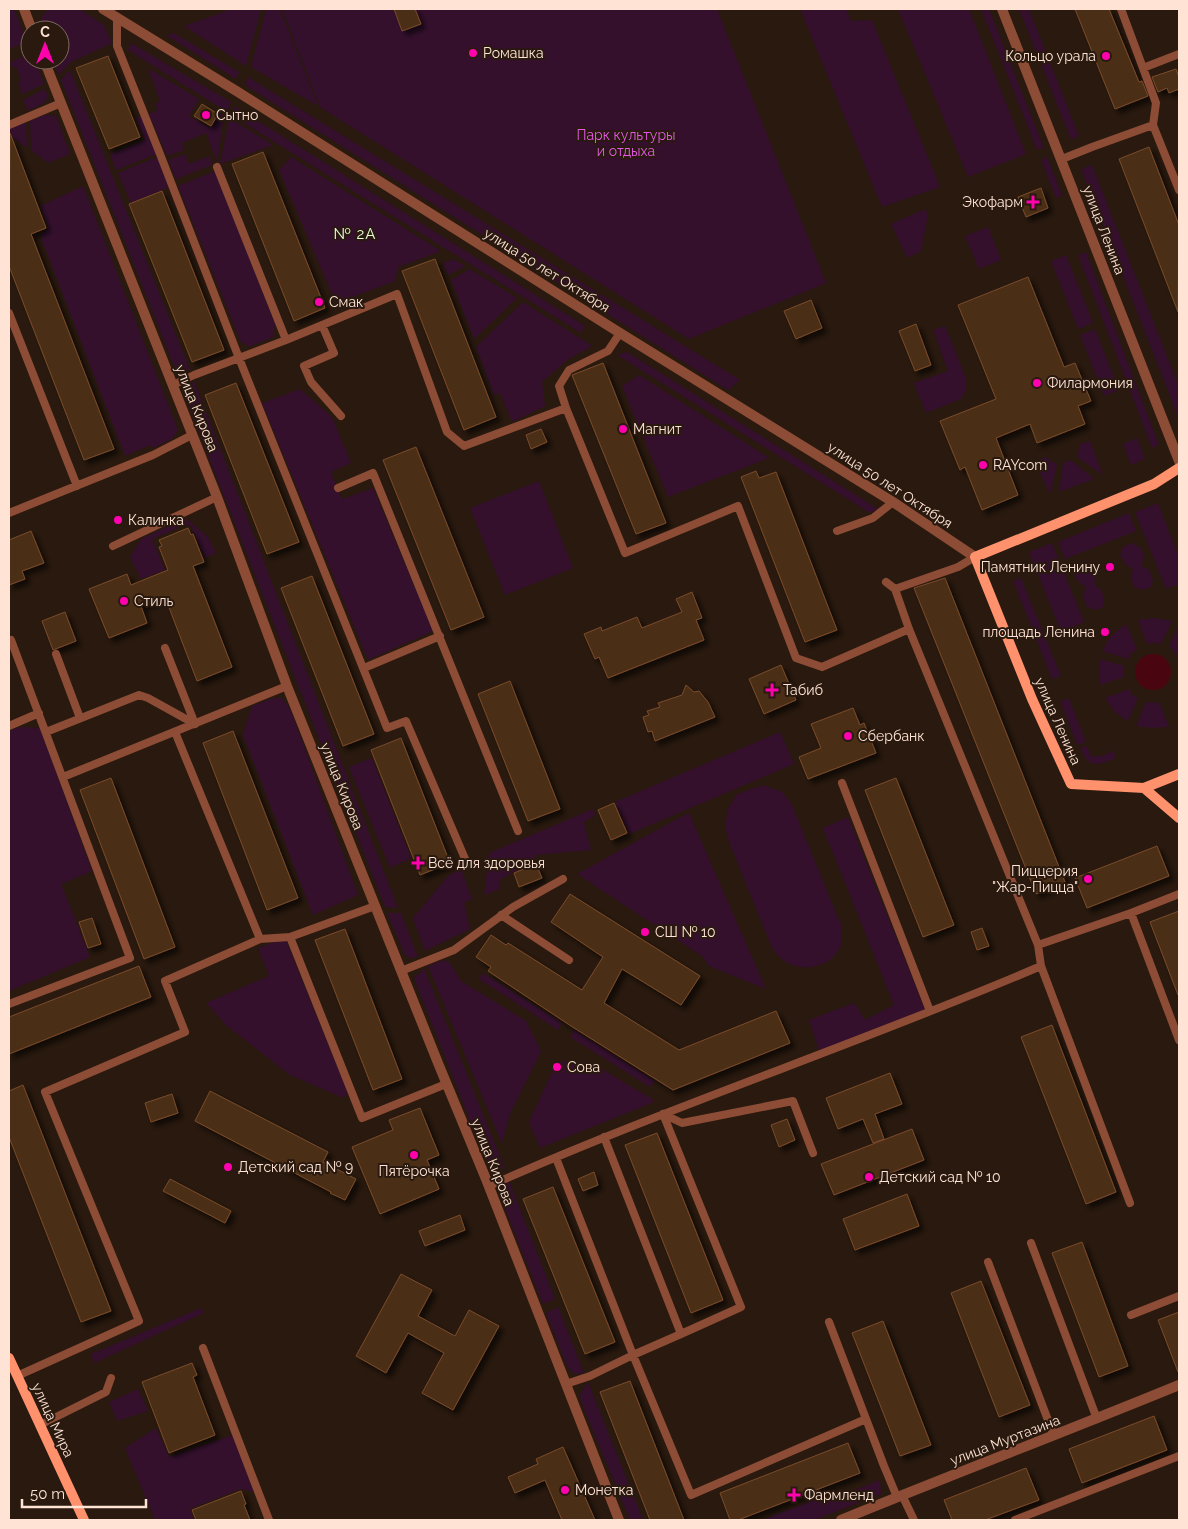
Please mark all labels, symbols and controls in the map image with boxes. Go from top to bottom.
north arrow [20,20,70,70]
text: С [40,24,50,40]
place label: Ромашка [483,45,544,61]
marker: Ромашка [467,47,479,59]
place label: Кольцо урала [1005,48,1096,64]
marker: Кольцо урала [1100,50,1112,62]
place label: Сытно [216,107,258,123]
marker: Сытно [200,109,212,121]
park label: Парк культуры и отдыха [576,127,676,159]
street label: улица Ленина [1080,183,1128,277]
place label: Экофарм [962,194,1023,210]
marker: Экофарм [1027,196,1039,208]
district label: № 2А [334,225,376,243]
street label: улица 50 лет Октября [481,225,613,315]
place label: Смак [329,294,363,310]
marker: Смак [313,296,325,308]
street label: улица Кирова [172,362,222,454]
place label: Филармония [1047,375,1133,391]
marker: Филармония [1031,377,1043,389]
place label: Магнит [633,421,682,437]
marker: Магнит [617,423,629,435]
street label: улица 50 лет Октября [825,439,955,531]
place label: RAYcom [993,457,1047,473]
marker: RAYcom [977,459,989,471]
place label: Калинка [128,512,184,528]
marker: Калинка [112,514,124,526]
place label: Памятник Ленину [981,559,1100,575]
marker: Памятник Ленину [1104,561,1116,573]
place label: Стиль [134,593,174,609]
marker: Стиль [118,595,130,607]
place label: площадь Ленина [982,624,1095,640]
marker: площадь Ленина [1099,626,1111,638]
street label: улица Ленина [1032,675,1084,767]
place label: Табиб [783,682,823,698]
marker: Табиб [765,683,779,697]
place label: Сбербанк [858,728,925,744]
marker: Сбербанк [842,730,854,742]
street label: улица Кирова [317,740,367,832]
place label: Всё для здоровья [428,855,545,871]
marker: Всё для здоровья [412,857,424,869]
place label: Пиццерия "Жар-Пицца" [992,863,1078,895]
marker: Пиццерия "Жар-Пицца" [1082,873,1094,885]
place label: СШ № 10 [655,924,716,940]
marker: СШ № 10 [639,926,651,938]
place label: Сова [567,1059,600,1075]
marker: Сова [551,1061,563,1073]
street label: улица Кирова [468,1116,518,1208]
marker: Пятёрочка [408,1149,420,1161]
place label: Детский сад № 9 [238,1159,353,1175]
marker: Детский сад № 9 [222,1161,234,1173]
place label: Пятёрочка [378,1163,450,1179]
place label: Детский сад № 10 [879,1169,1001,1185]
marker: Детский сад № 10 [863,1171,875,1183]
street label: улица Мира [29,1380,77,1460]
street label: улица Муртазина [948,1412,1062,1468]
scale bar [22,1476,146,1508]
place label: Монетка [575,1482,633,1498]
marker: Монетка [559,1484,571,1496]
text: 50 m [30,1485,65,1503]
place label: Фармленд [804,1487,874,1503]
marker: Фармленд [788,1489,800,1501]

